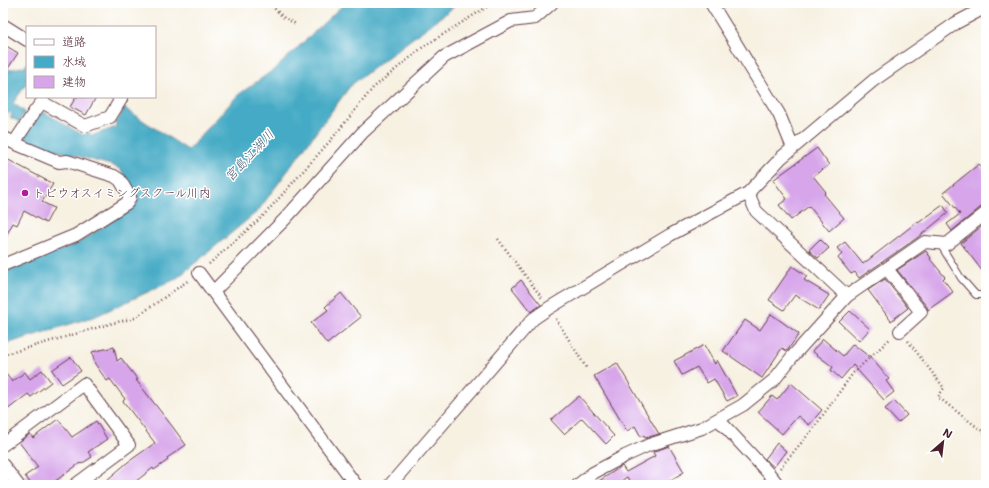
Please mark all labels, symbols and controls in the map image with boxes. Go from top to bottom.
legend [26,26,156,98]
text: 道路 [62,34,86,50]
text: 水域 [62,54,86,70]
text: 建物 [62,74,86,90]
water label: 宮島江湖川 [221,126,278,185]
place label: トビウオスイミングスクール川内 [33,185,211,201]
marker: トビウオスイミングスクール川内 [20,188,30,198]
north arrow [923,422,963,462]
text: N [940,425,955,442]

